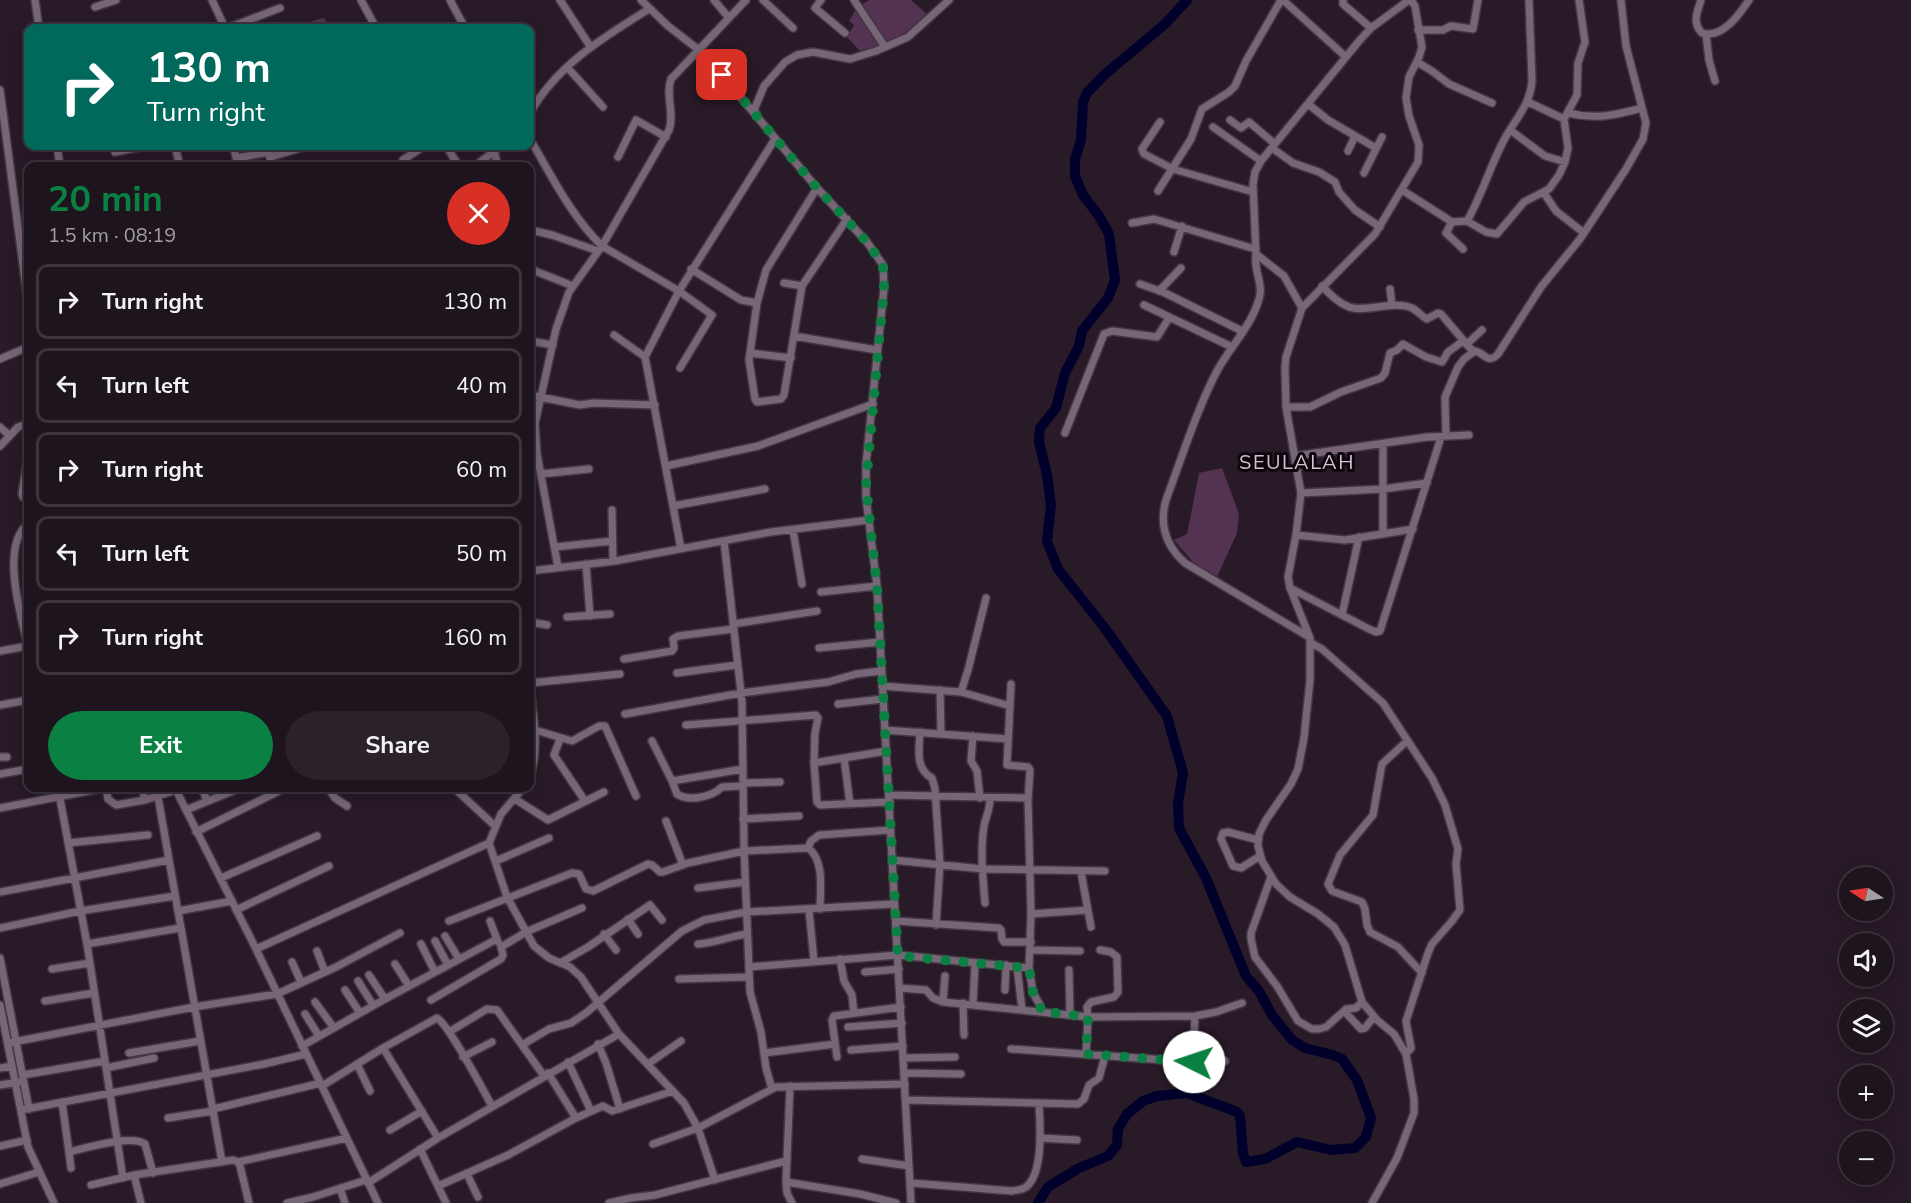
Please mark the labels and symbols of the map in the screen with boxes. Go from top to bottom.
pin [696,49,747,100]
district label: SEULALAH [1239,449,1355,476]
north arrow [1839,867,1893,921]
position arrow [1162,1030,1226,1094]

